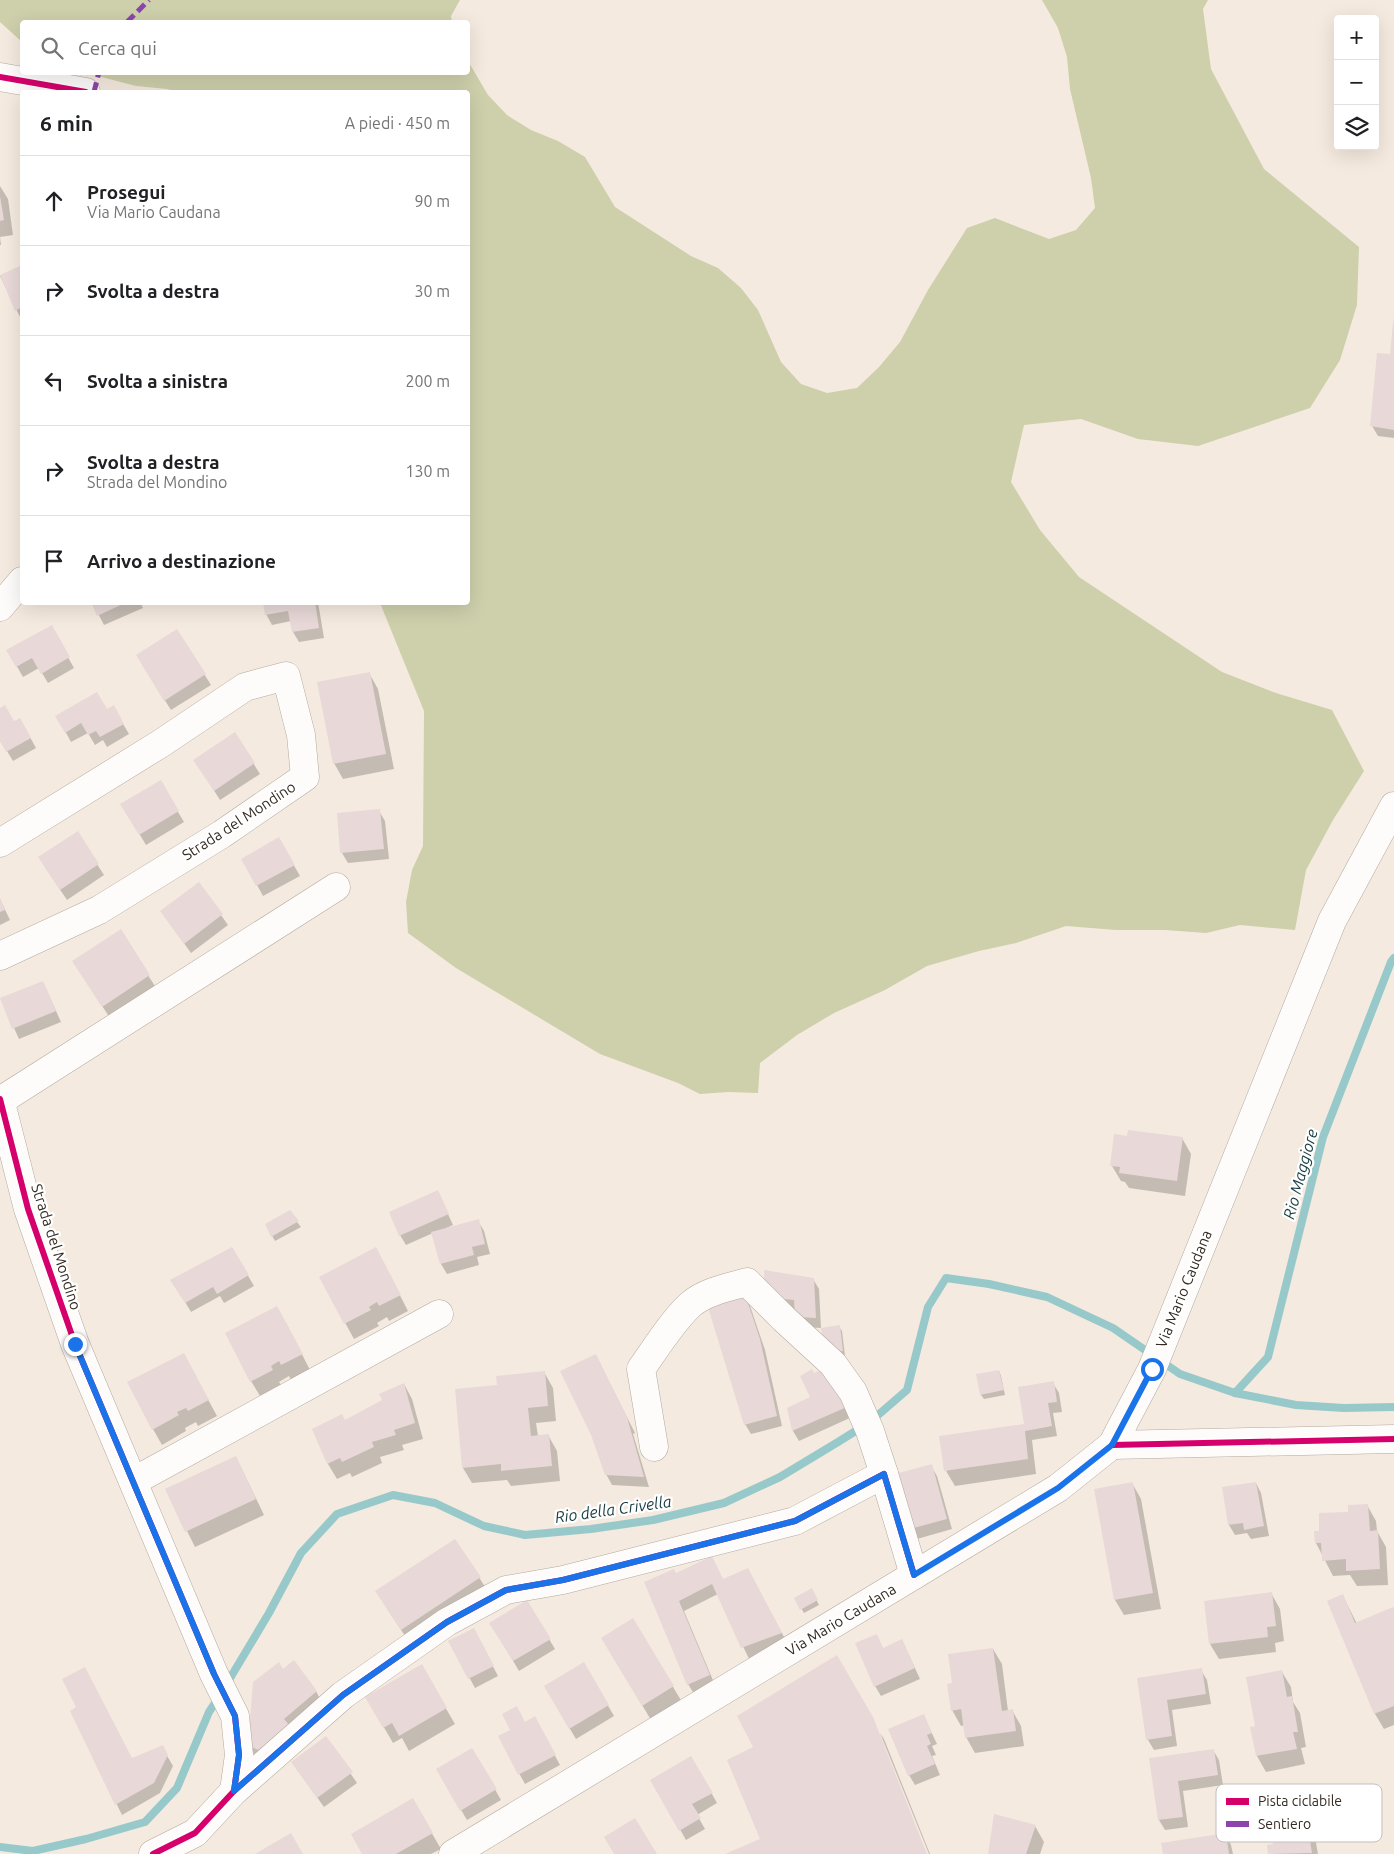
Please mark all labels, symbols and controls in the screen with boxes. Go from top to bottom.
map controls [1334,15,1379,150]
button: + [1334,15,1379,60]
search box [20,20,470,75]
icon: search [38,34,66,62]
text: Cerca qui [78,37,157,59]
button: − [1334,60,1379,105]
button: layers [1334,105,1379,150]
text: 6 min [40,111,93,135]
text: A piedi · 450 m [345,114,450,132]
text: Prosegui [87,181,166,203]
icon: ahead [40,187,68,215]
text: 90 m [414,192,450,210]
text: Via Mario Caudana [87,203,221,221]
icon: right [40,277,68,305]
text: Svolta a destra [87,280,220,302]
text: 30 m [414,282,450,300]
icon: left [40,367,68,395]
text: Svolta a sinistra [87,370,228,392]
text: 200 m [405,372,450,390]
text: Svolta a destra [87,451,220,473]
icon: right [40,457,68,485]
text: 130 m [405,462,450,480]
text: Strada del Mondino [87,473,227,491]
icon: arrive [40,547,68,575]
text: Arrivo a destinazione [87,550,276,572]
street label: Strada del Mondino [179,778,299,864]
water label: Rio Maggiore [1279,1127,1321,1221]
street label: Strada del Mondino [28,1182,85,1312]
street label: Via Mario Caudana [1152,1228,1215,1350]
route end [64,1333,87,1356]
route start [1141,1358,1164,1381]
water label: Rio della Crivella [554,1492,673,1526]
street label: Via Mario Caudana [783,1580,899,1659]
legend [1216,1784,1382,1842]
text: Pista ciclabile [1258,1793,1342,1809]
text: Sentiero [1258,1816,1311,1832]

